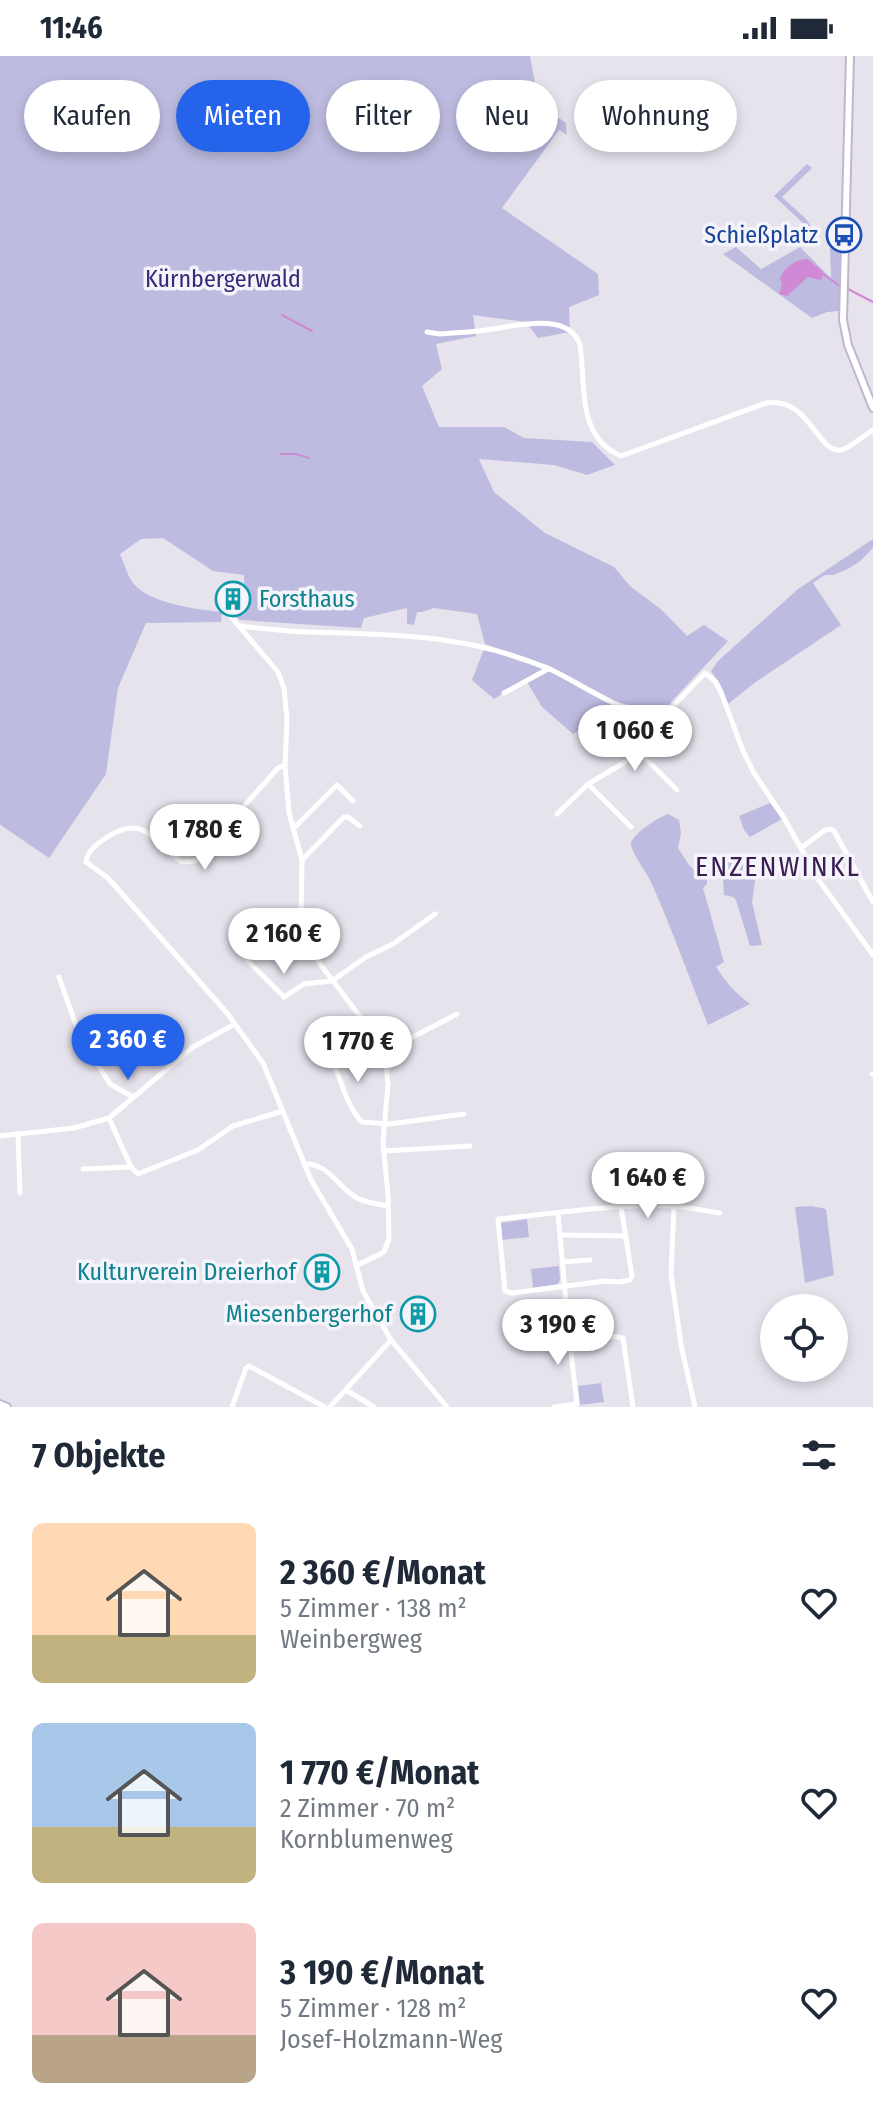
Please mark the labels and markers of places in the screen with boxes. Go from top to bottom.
bus stop icon: Schießplatz [825,216,863,254]
place label: Schießplatz [704,221,818,249]
building icon: Forsthaus [214,580,252,618]
place label: Forsthaus [259,585,355,613]
pin: 1 060 € [561,705,709,773]
pin: 1 780 € [131,804,279,872]
pin: 2 160 € [210,908,358,976]
pin: 2 360 € [54,1014,202,1082]
pin: 1 770 € [284,1016,432,1084]
pin: 1 640 € [574,1152,722,1220]
building icon: Kulturverein Dreierhof [303,1253,341,1291]
place label: Kulturverein Dreierhof [77,1258,298,1286]
building icon: Miesenbergerhof [399,1295,437,1333]
pin: 3 190 € [484,1299,632,1367]
place label: Miesenbergerhof [226,1300,394,1328]

